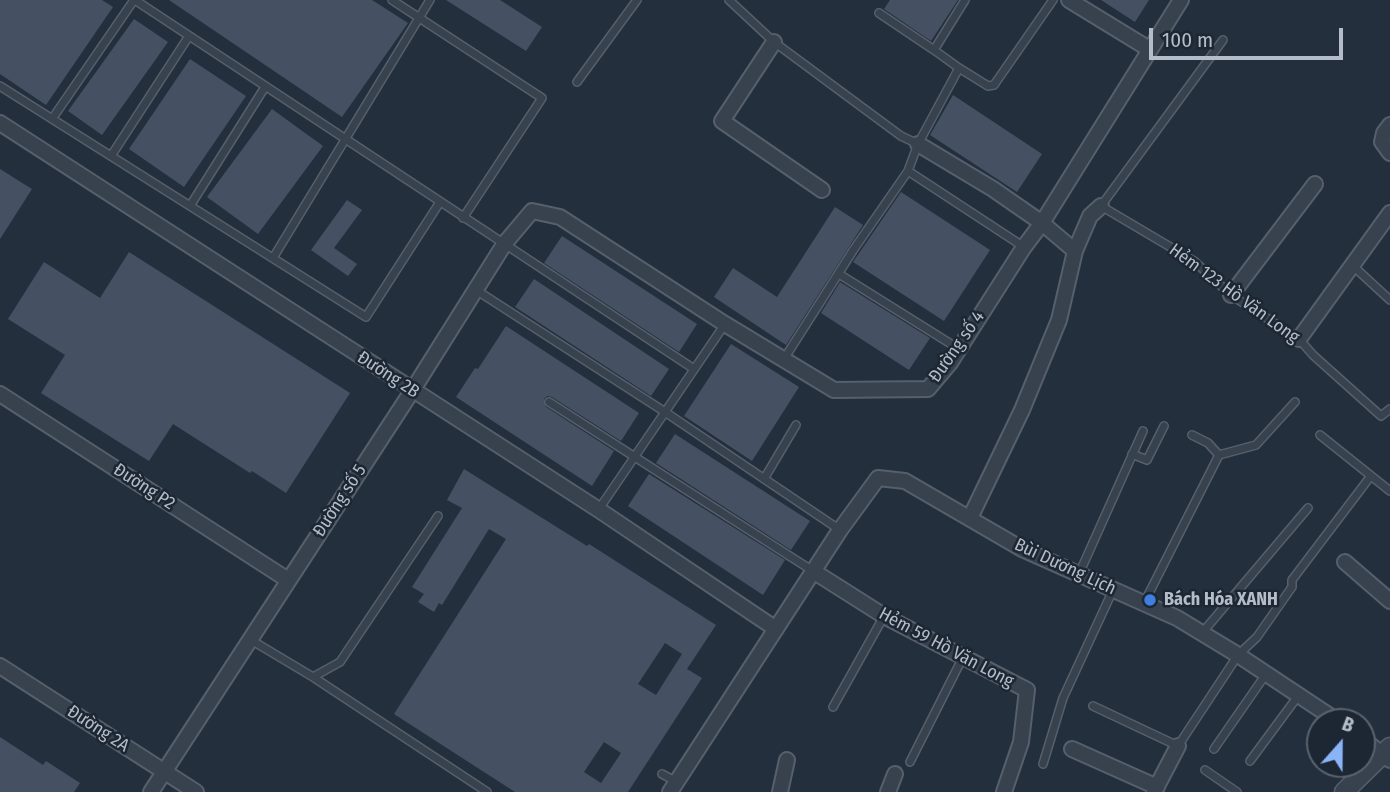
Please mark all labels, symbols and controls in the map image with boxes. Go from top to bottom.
scale bar [1152,14,1346,58]
text: 100 m [1162,27,1213,53]
street label: Hẻm 123 Hồ Văn Long [1165,239,1303,349]
street label: Đường số 4 [925,307,989,387]
street label: Đường 2B [353,347,423,403]
street label: Đường P2 [109,459,179,515]
street label: Đường số 5 [309,461,371,541]
street label: Bùi Dương Lịch [1011,534,1119,600]
place label: Bách Hóa XANH [1164,589,1278,611]
marker: Bách Hóa XANH [1142,592,1158,608]
street label: Hẻm 59 Hồ Văn Long [875,603,1017,693]
street label: Đường 2A [63,701,133,757]
north arrow [1306,708,1376,778]
text: B [1339,712,1357,737]

